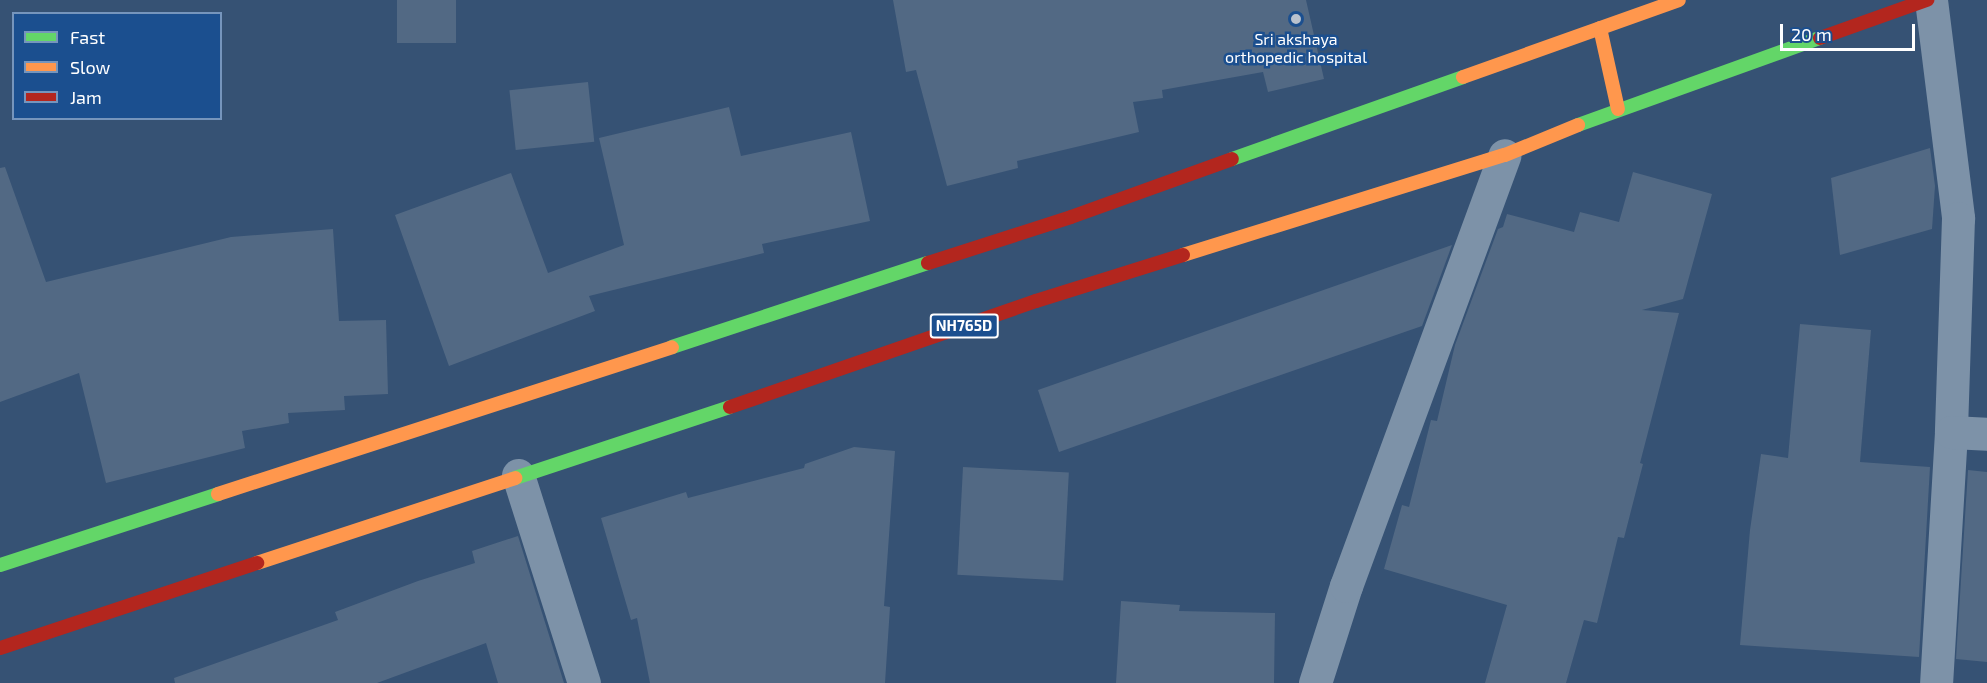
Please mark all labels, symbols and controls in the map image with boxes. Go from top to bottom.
marker: Sri akshaya orthopedic hospital [1287,10,1305,28]
legend [12,12,222,120]
scale bar [1783,12,1918,50]
text: 20 m [1791,23,1832,45]
text: Fast [70,26,105,48]
place label: Sri akshaya orthopedic hospital [1225,29,1367,67]
text: Slow [70,56,110,78]
text: Jam [70,86,102,108]
road number: NH765D [930,314,998,338]

